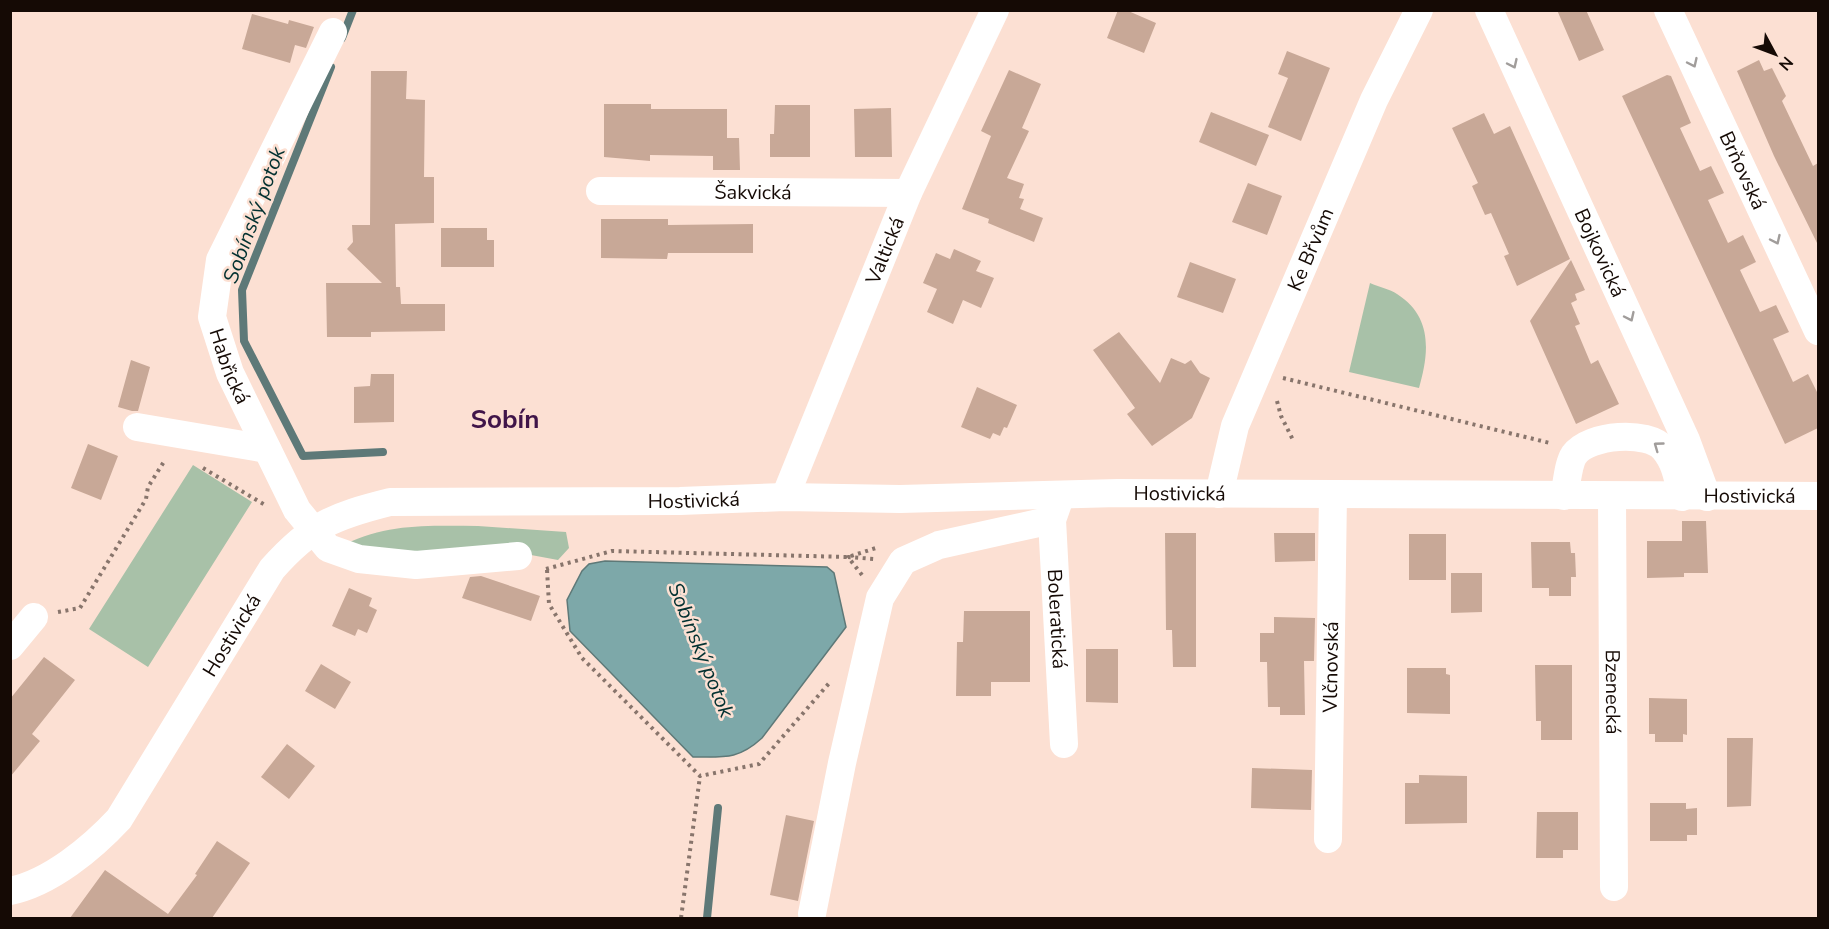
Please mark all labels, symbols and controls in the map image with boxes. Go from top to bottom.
north arrow [1745,24,1805,84]
text: N [1773,51,1798,75]
one-way arrow [1506,57,1518,68]
one-way arrow [1686,57,1698,68]
street label: Brňovská [1713,127,1772,214]
water label: Sobínský potok [216,142,292,287]
street label: Šakvická [714,179,792,206]
street label: Ke Břvům [1281,204,1341,295]
street label: Bojkovická [1568,204,1632,302]
street label: Valtická [859,213,911,289]
one-way arrow [1768,234,1780,245]
one-way arrow [1622,311,1634,322]
street label: Habřická [202,325,256,409]
district label: Sobín [471,402,539,437]
one-way arrow [1654,443,1665,454]
street label: Hostivická [1133,480,1226,507]
street label: Hostivická [1703,483,1796,510]
street label: Hostivická [648,486,740,515]
street label: Boleratická [1041,568,1073,670]
water label: Sobínský potok [661,578,741,722]
street label: Hostivická [196,589,268,682]
street label: Vlčnovská [1317,621,1345,714]
street label: Bzenecká [1599,649,1626,735]

